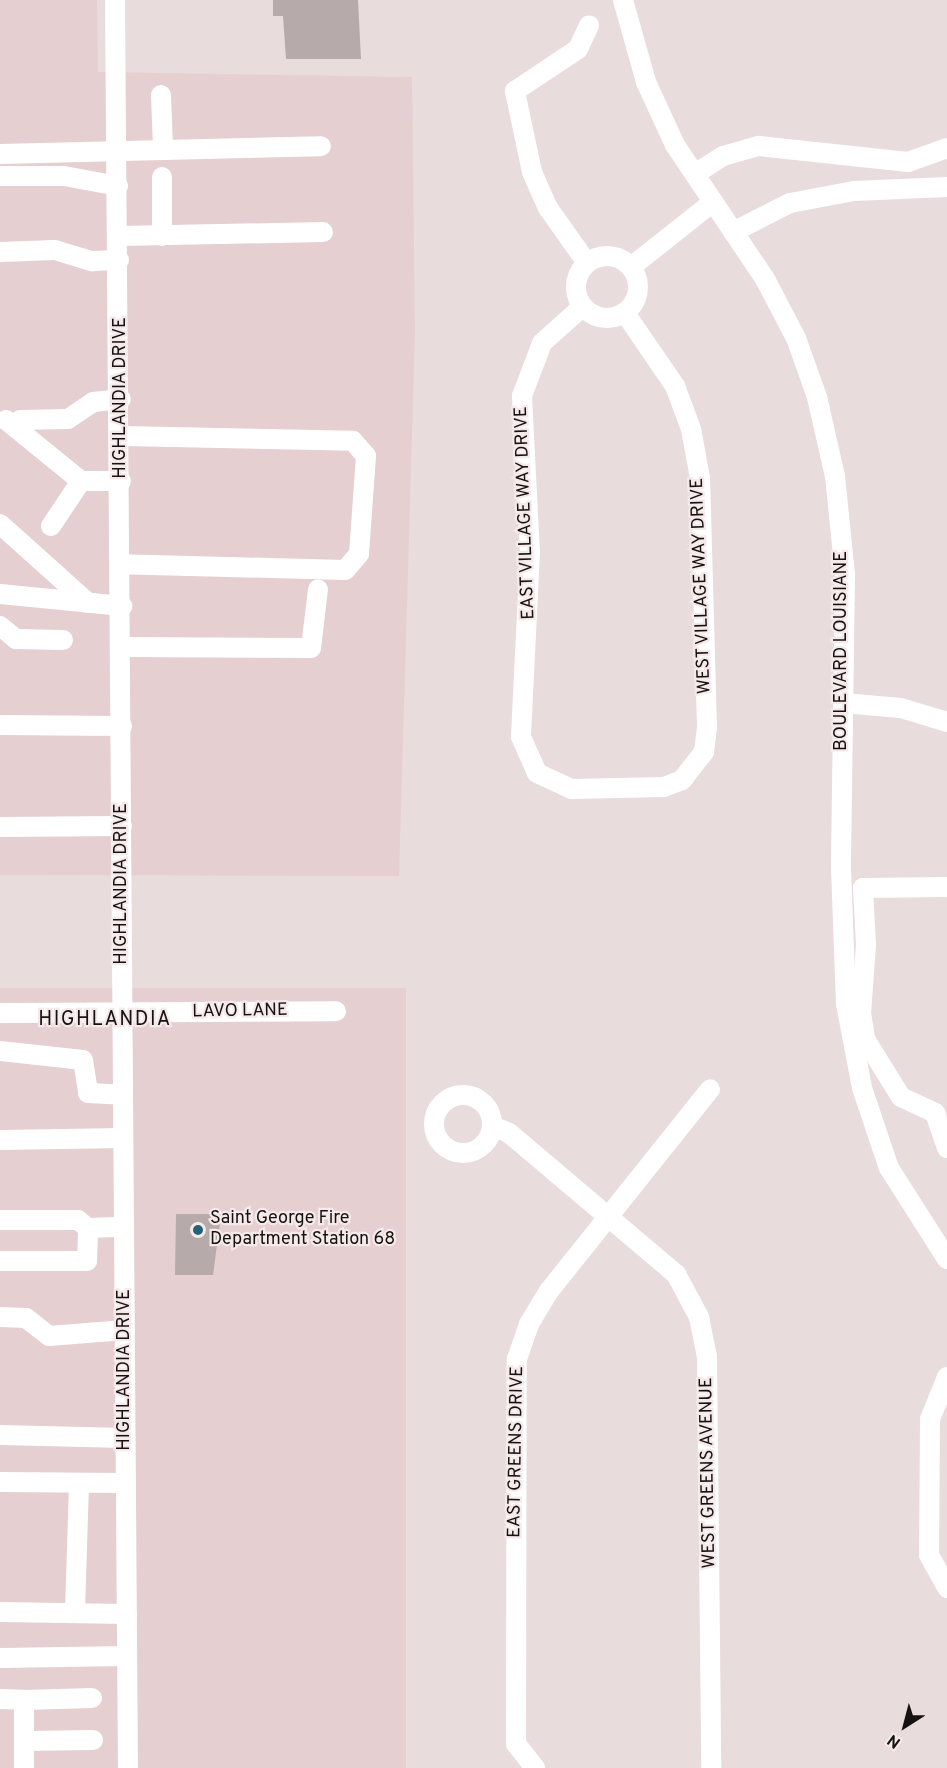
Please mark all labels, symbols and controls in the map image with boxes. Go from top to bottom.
street label: HIGHLANDIA DRIVE [110,317,132,479]
street label: EAST VILLAGE WAY DRIVE [511,405,541,621]
street label: WEST VILLAGE WAY DRIVE [687,476,717,696]
street label: BOULEVARD LOUISIANE [831,551,853,751]
street label: HIGHLANDIA DRIVE [111,803,133,965]
street label: LAVO LANE [192,1000,288,1024]
district label: HIGHLANDIA [38,1008,172,1032]
place label: Saint George Fire Department Station 68 [210,1209,395,1252]
marker: Saint George Fire Department Station 68 [191,1223,205,1237]
street label: HIGHLANDIA DRIVE [114,1289,136,1451]
street label: EAST GREENS DRIVE [505,1365,529,1539]
street label: WEST GREENS AVENUE [697,1376,721,1570]
north arrow [875,1696,935,1756]
text: N [884,1729,905,1752]

